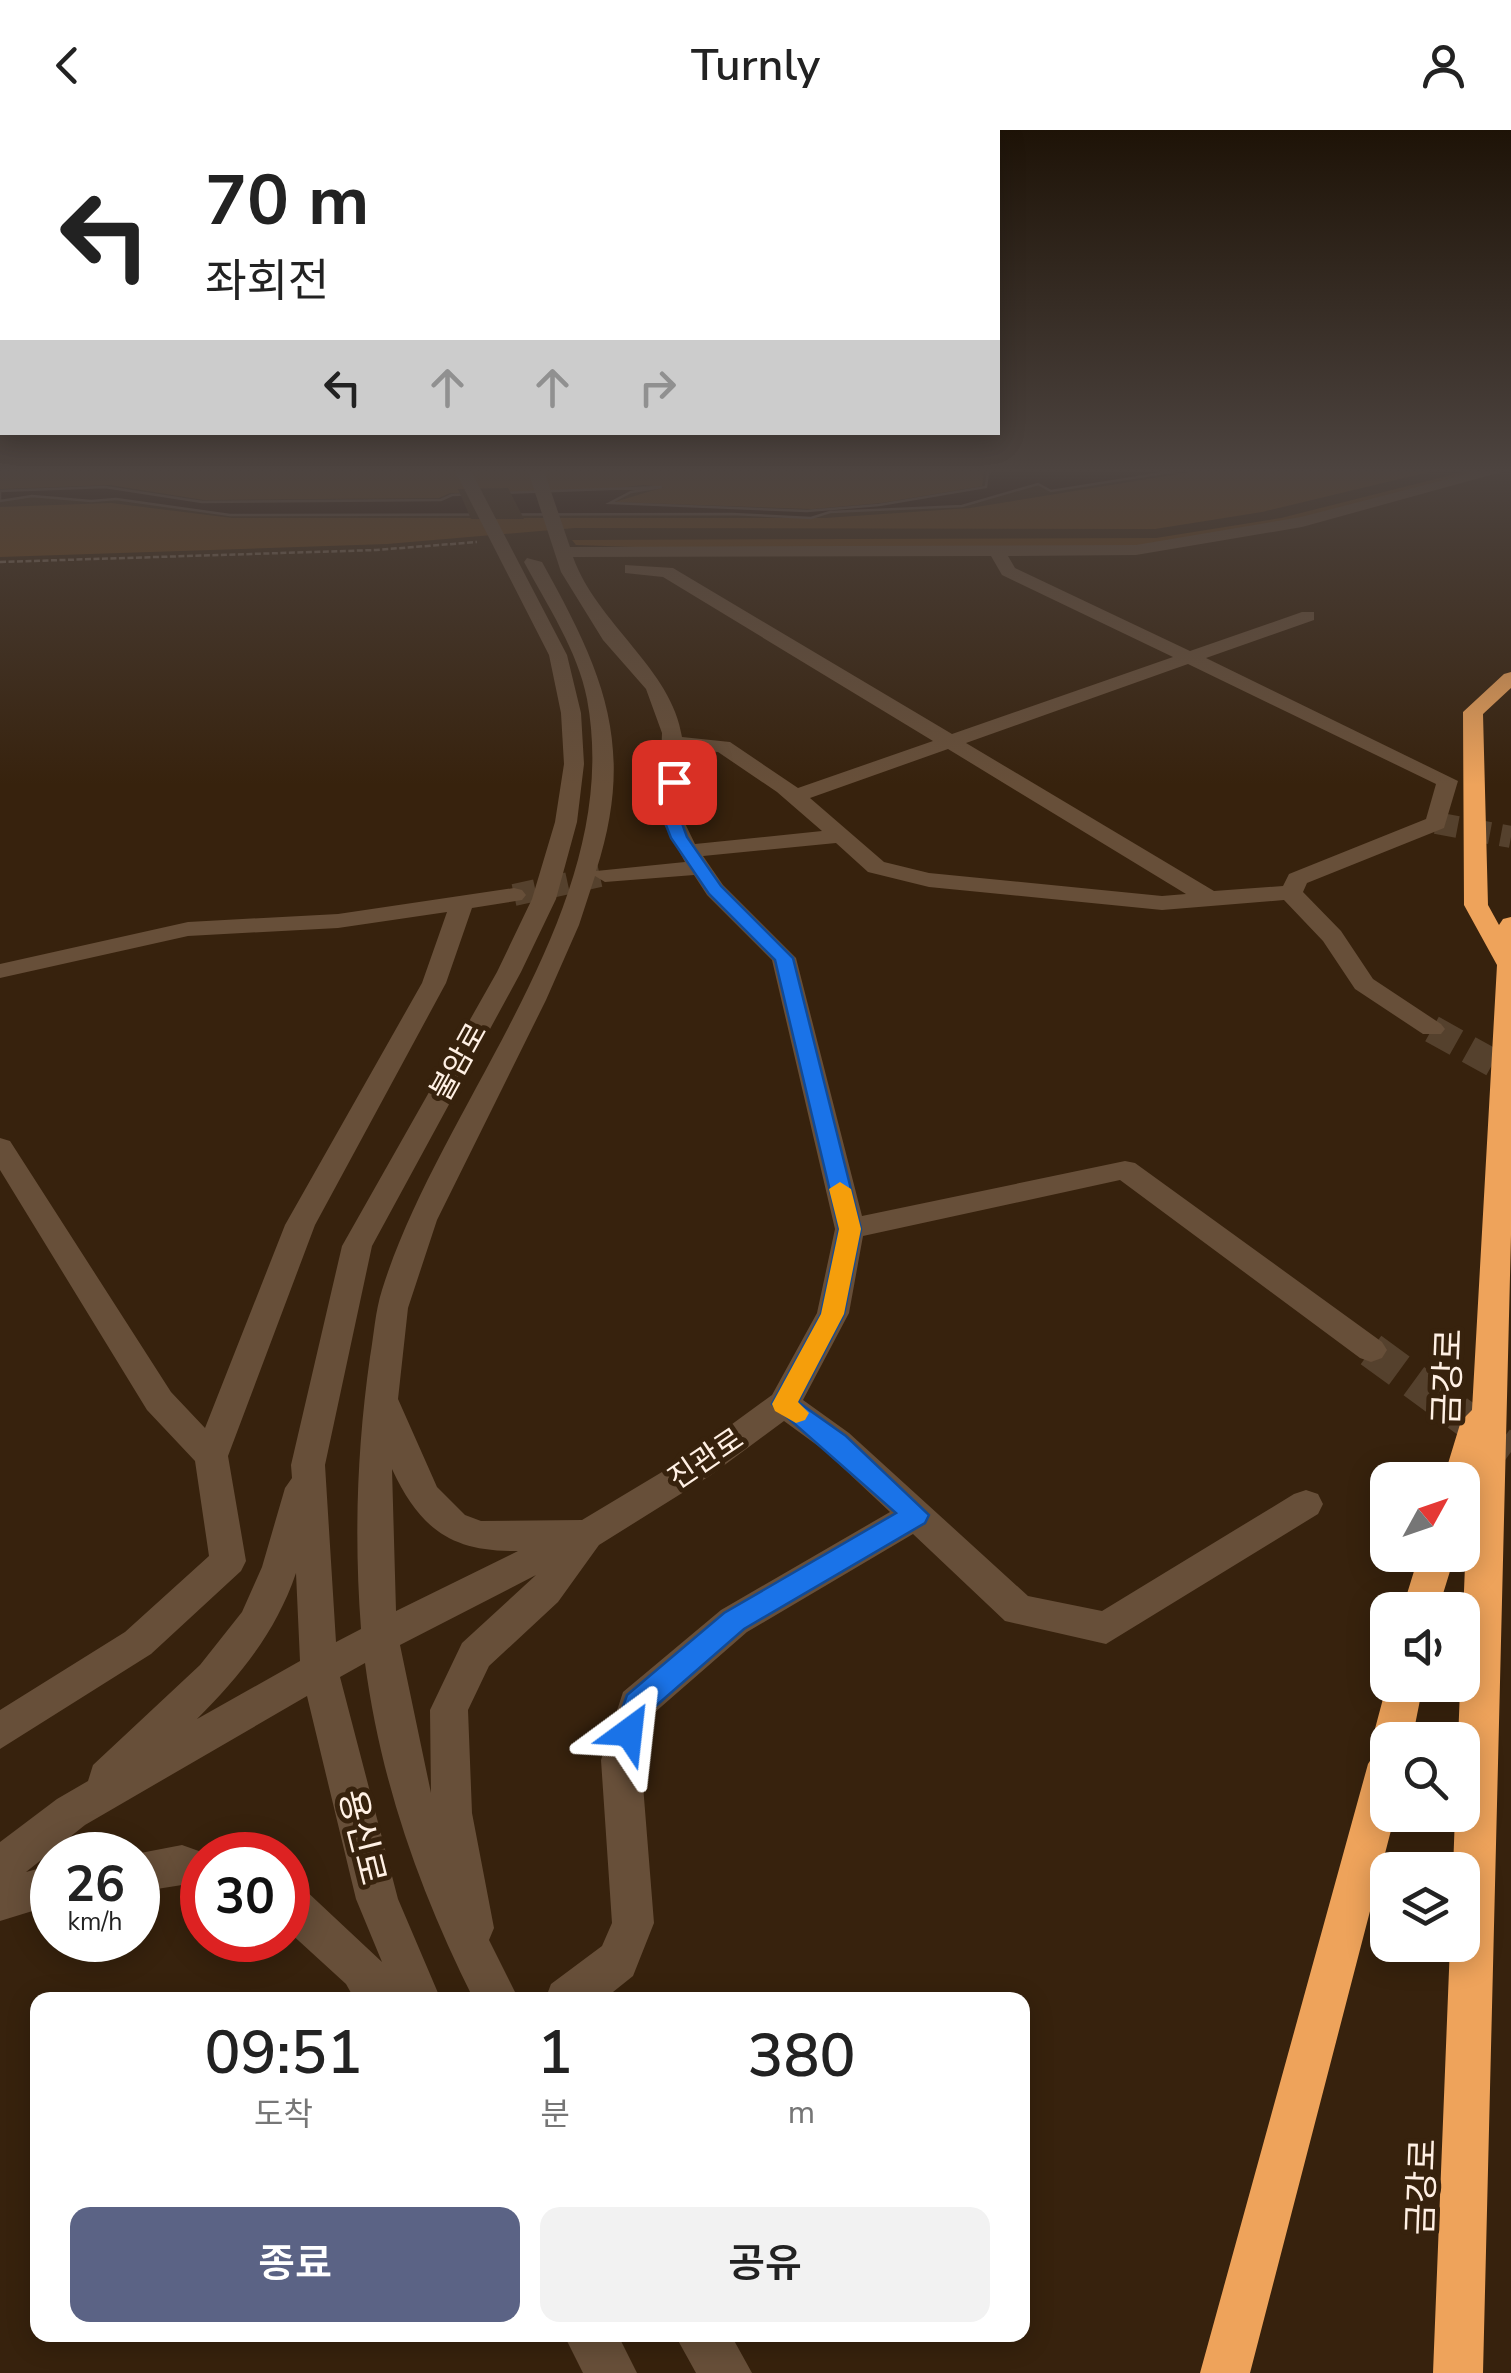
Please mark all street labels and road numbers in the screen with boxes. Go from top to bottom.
street label: 불암로 [421,1016,497,1108]
street label: 금강로 [1423,1328,1473,1426]
street label: 진관로 [660,1419,752,1499]
street label: 용신로 [328,1784,396,1890]
street label: 금강로 [1397,2138,1447,2236]

